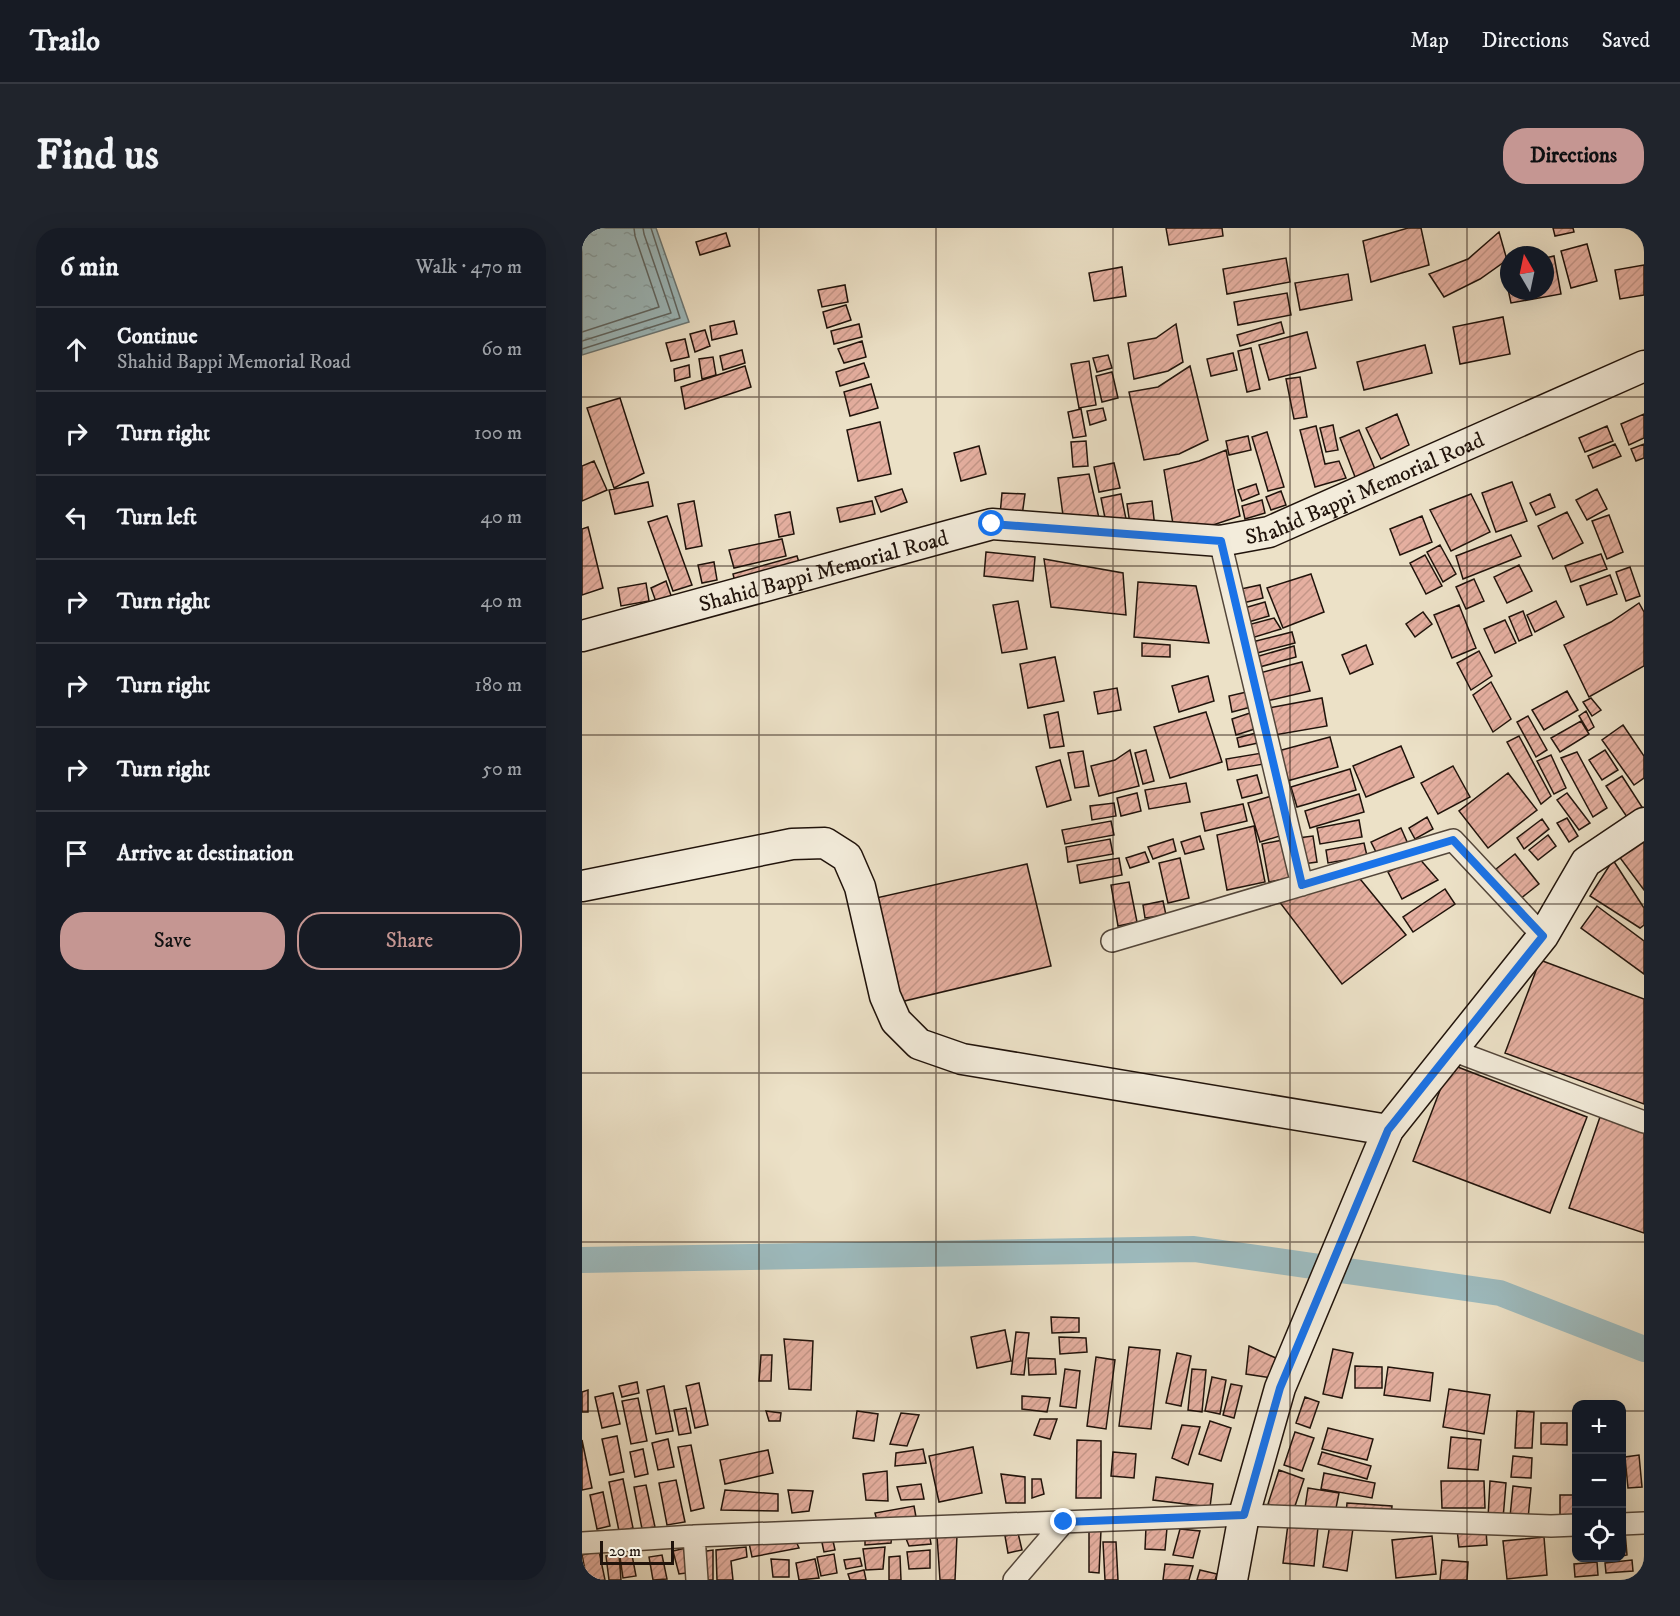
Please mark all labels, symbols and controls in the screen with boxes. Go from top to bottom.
text: Trailo [30,24,100,59]
text: Map [1410,28,1449,54]
text: Directions [1482,28,1569,54]
text: Saved [1602,28,1650,54]
button: Directions [1503,128,1644,184]
text: Find us [36,130,159,182]
north arrow [1500,246,1554,300]
text: 6 min [60,251,119,284]
text: Walk · 470 m [416,255,522,280]
text: Continue [117,323,198,350]
icon: ahead [60,333,93,366]
text: 60 m [482,337,522,362]
text: Shahid Bappi Memorial Road [117,350,351,375]
icon: right [60,417,93,450]
text: Turn right [117,420,210,447]
text: 100 m [474,421,522,446]
street label: Shahid Bappi Memorial Road [1243,427,1488,551]
icon: left [60,501,93,534]
text: Turn left [117,504,197,531]
text: 40 m [480,505,522,530]
route start [978,510,1004,536]
street label: Shahid Bappi Memorial Road [696,525,951,618]
icon: right [60,585,93,618]
text: Turn right [117,588,210,615]
text: 40 m [480,589,522,614]
icon: right [60,669,93,702]
text: Turn right [117,672,210,699]
text: 180 m [475,673,522,698]
icon: right [60,753,93,786]
text: Turn right [117,756,210,783]
text: 50 m [482,757,522,782]
icon: arrive [60,837,93,870]
text: Arrive at destination [117,840,294,867]
button: Save [60,912,285,970]
button: Share [297,912,522,970]
map controls [1572,1400,1626,1562]
button: + [1572,1400,1626,1454]
button: − [1572,1454,1626,1508]
route end [1050,1508,1076,1534]
button: locate [1572,1508,1626,1562]
scale bar [600,1538,674,1566]
text: 20 m [609,1541,641,1561]

